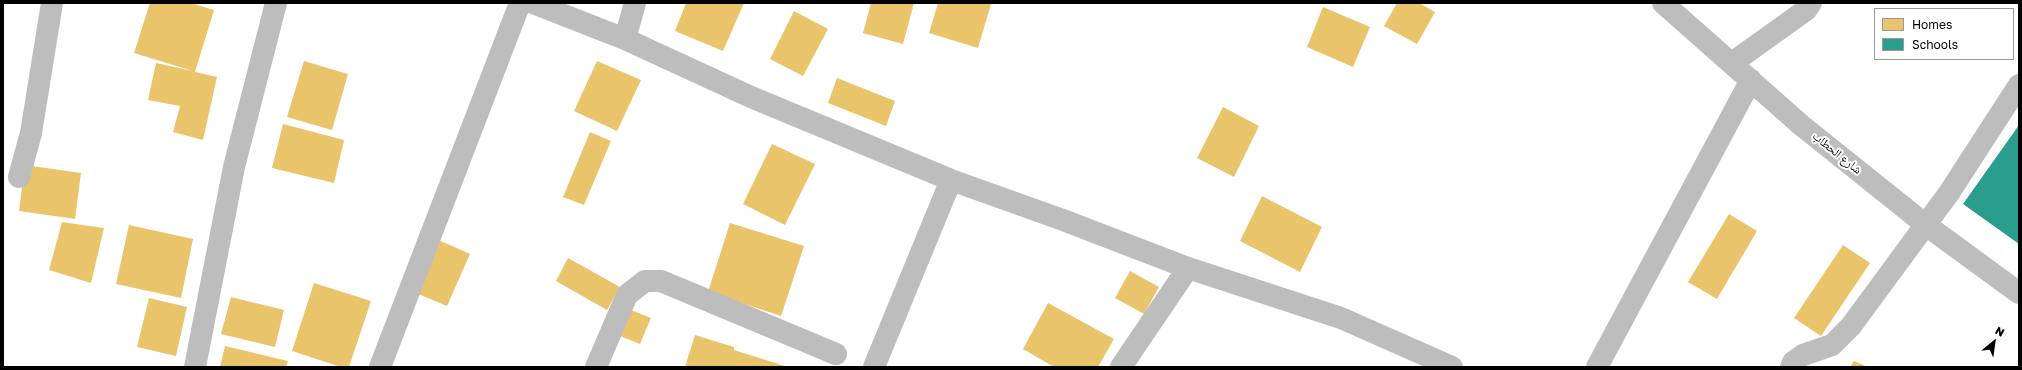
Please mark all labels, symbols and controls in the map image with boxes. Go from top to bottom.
legend [1874,8,2014,60]
text: Homes [1912,17,1952,32]
text: Schools [1912,37,1958,52]
street label: شارع الحطاب [1810,129,1864,177]
north arrow [1974,322,2014,362]
text: N [1993,323,2007,339]

